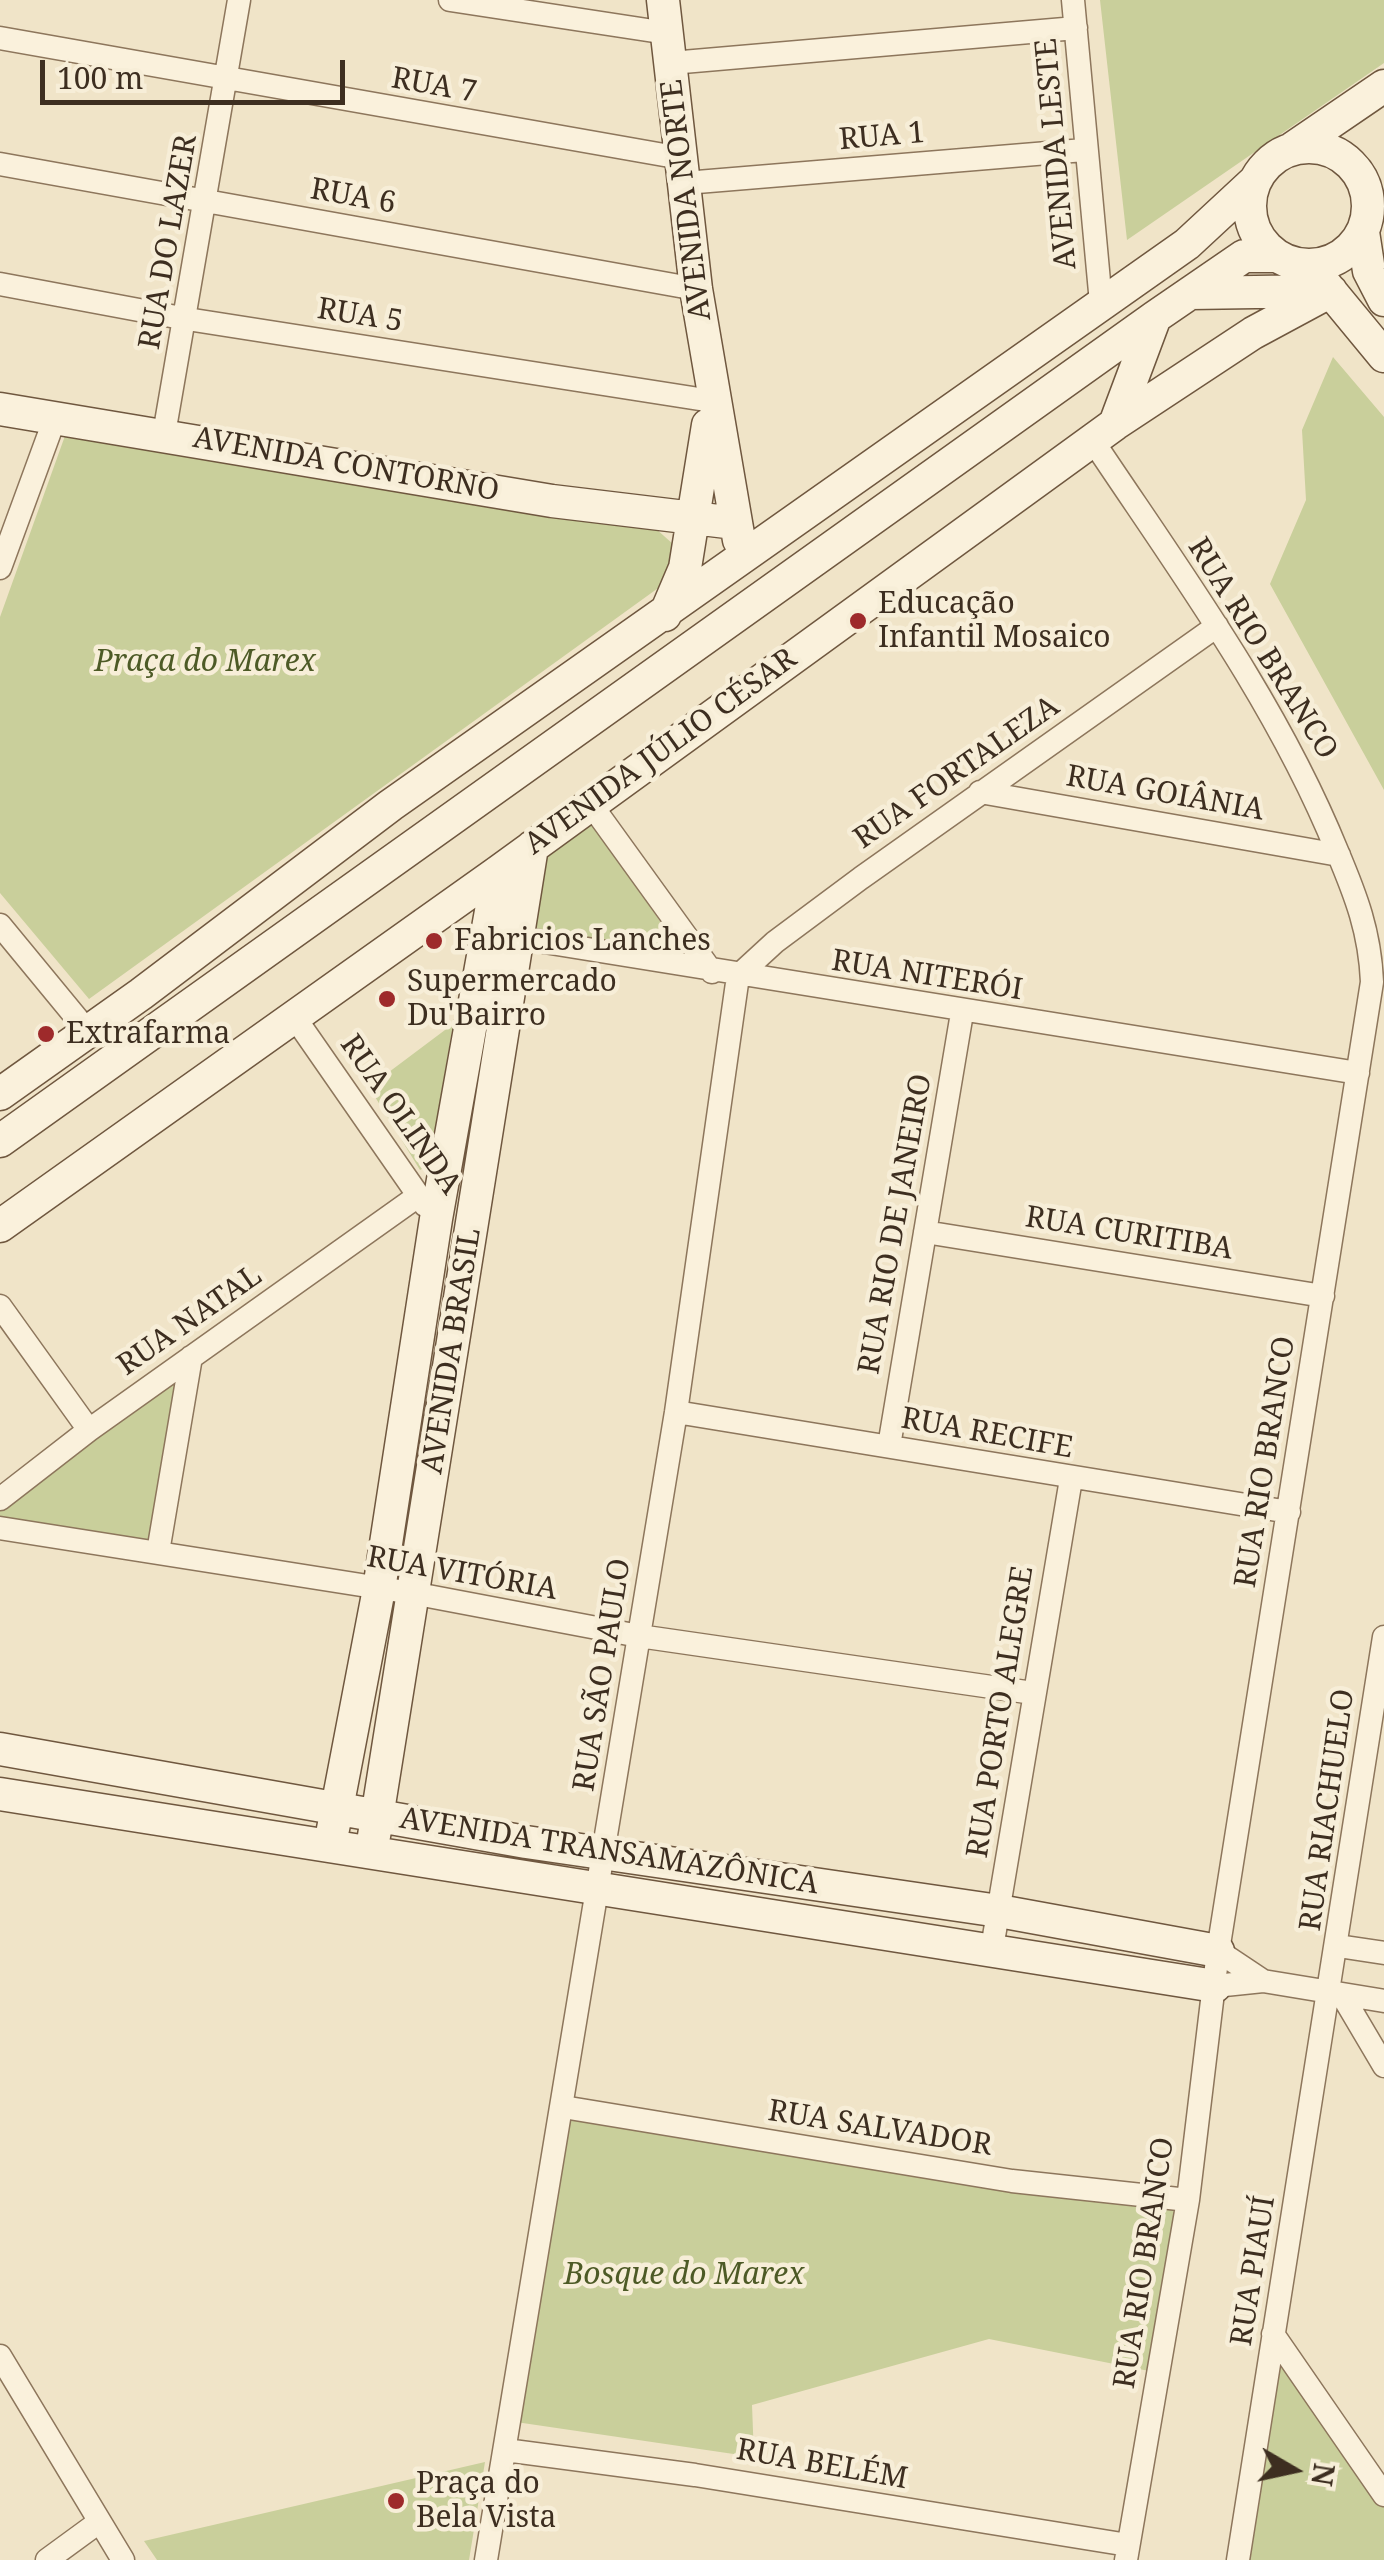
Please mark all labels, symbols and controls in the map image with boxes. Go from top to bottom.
street label: AVENIDA LESTE [1029,37,1085,271]
scale bar [45,40,350,102]
text: 100 m [57,57,143,98]
street label: RUA 7 [389,61,479,111]
street label: AVENIDA NORTE [654,77,720,323]
street label: RUA 1 [838,115,926,159]
street label: RUA DO LAZER [132,132,206,352]
street label: RUA 6 [308,172,398,222]
street label: RUA 5 [315,291,405,341]
street label: AVENIDA CONTORNO [190,420,502,510]
street label: RUA RIO BRANCO [1179,532,1345,766]
place label: Educação Infantil Mosaico [878,586,1110,656]
marker: Educação Infantil Mosaico [847,610,869,632]
street label: AVENIDA JÚLIO CÉSAR [518,641,804,863]
park label: Praça do Marex [94,644,316,680]
street label: RUA FORTALEZA [847,689,1067,857]
street label: RUA GOIÂNIA [1063,759,1267,829]
place label: Fabricios Lanches [454,923,711,959]
marker: Fabricios Lanches [423,930,445,952]
street label: RUA NITERÓI [829,943,1025,1009]
place label: Supermercado Du'Bairro [407,964,617,1034]
marker: Supermercado Du'Bairro [376,988,398,1010]
place label: Extrafarma [66,1016,230,1052]
marker: Extrafarma [35,1023,57,1045]
street label: RUA OLINDA [332,1028,468,1202]
street label: RUA RIO DE JANEIRO [852,1071,940,1377]
street label: RUA CURITIBA [1023,1200,1235,1268]
street label: AVENIDA BRASIL [415,1226,489,1476]
street label: RUA NATAL [111,1258,269,1384]
street label: RUA RIO BRANCO [1228,1334,1304,1590]
street label: RUA RECIFE [898,1401,1076,1467]
street label: RUA VITÓRIA [364,1540,560,1608]
street label: RUA SÃO PAULO [567,1556,639,1794]
street label: RUA PORTO ALEGRE [960,1564,1042,1860]
street label: RUA RIACHUELO [1293,1687,1363,1933]
street label: AVENIDA TRANSAMAZÔNICA [397,1801,821,1903]
street label: RUA SALVADOR [766,2094,994,2164]
street label: RUA RIO BRANCO [1107,2135,1183,2391]
street label: RUA PIAUÍ [1224,2193,1284,2349]
park label: Bosque do Marex [564,2257,804,2293]
north arrow [1244,2420,1344,2520]
street label: RUA BELÉM [734,2432,910,2498]
text: N [1303,2461,1344,2489]
place label: Praça do Bela Vista [416,2466,556,2536]
marker: Praça do Bela Vista [385,2490,407,2512]

